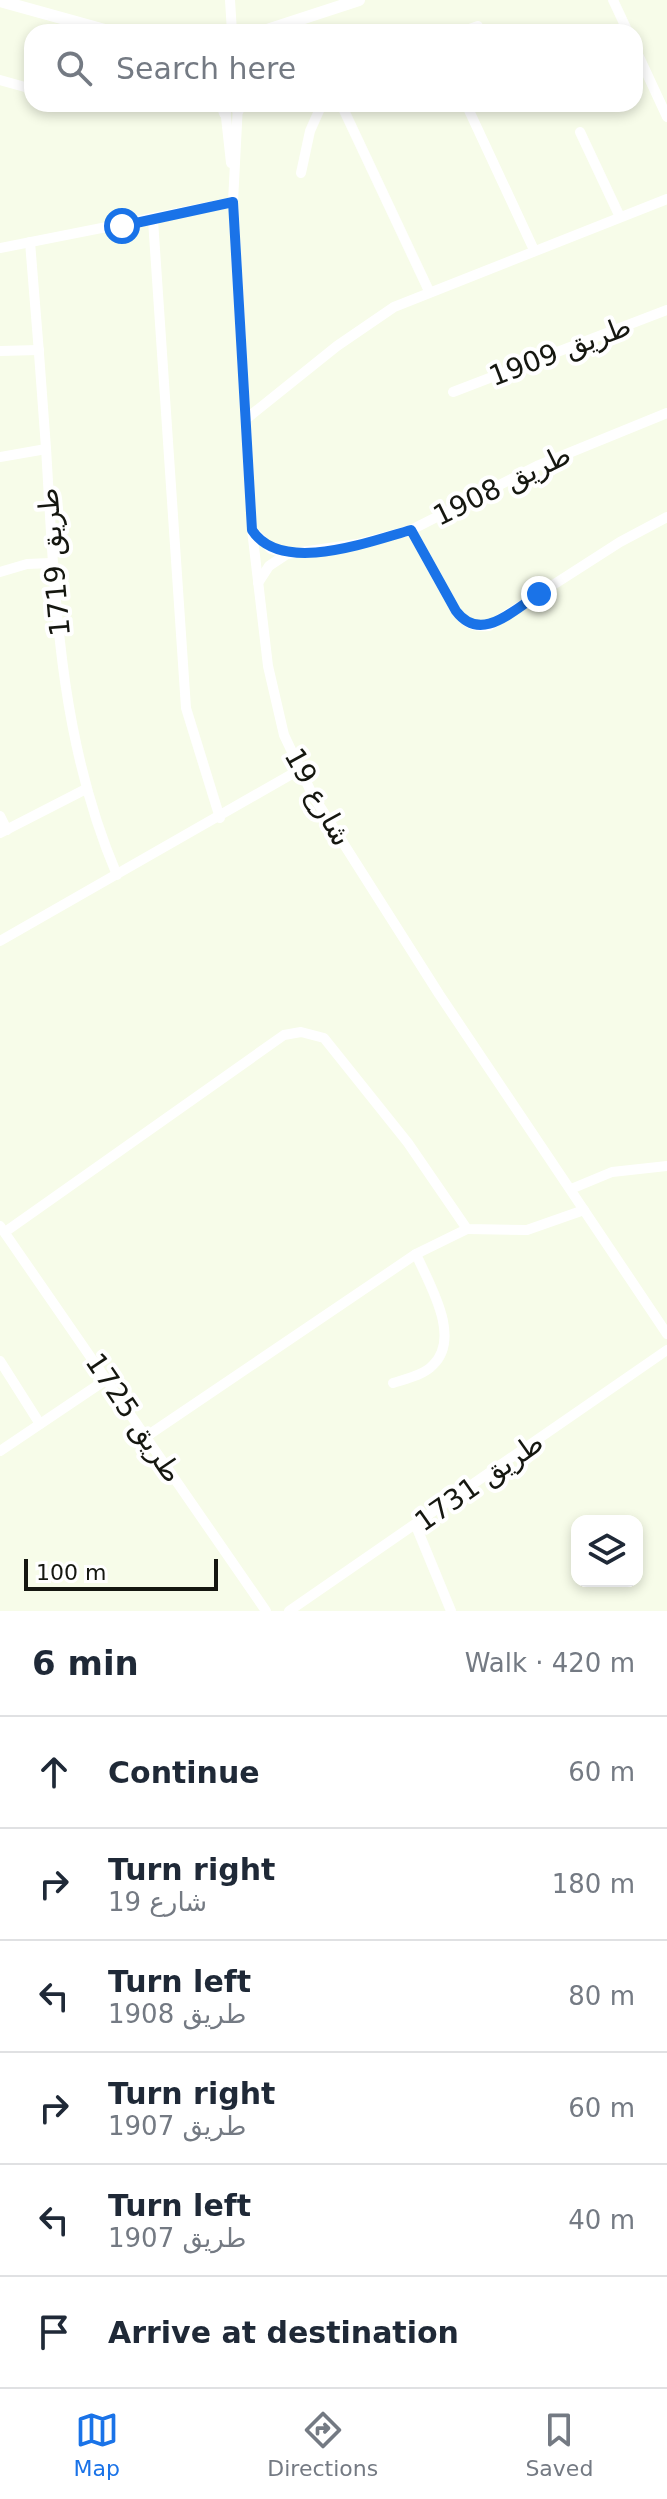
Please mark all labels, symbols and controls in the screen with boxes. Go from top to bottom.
search box [24,24,643,112]
icon: search [52,46,96,90]
text: Search here [116,51,296,86]
route start [104,208,140,244]
street label: طريق 1909 [485,309,635,393]
street label: طريق 1908 [428,438,576,532]
street label: طريق 1719 [31,486,77,638]
route end [521,576,557,612]
street label: شارع 19 [278,742,358,852]
street label: طريق 1725 [79,1347,189,1489]
street label: طريق 1731 [408,1426,550,1538]
map controls [571,1515,643,1587]
button: layers [571,1515,643,1587]
scale bar [24,1555,218,1591]
text: 100 m [36,1560,106,1585]
text: 6 min [32,1643,139,1683]
text: Walk · 420 m [465,1648,635,1678]
icon: ahead [32,1750,76,1794]
text: Continue [108,1755,260,1790]
text: 60 m [568,1757,635,1787]
text: Turn right [108,1852,275,1887]
icon: right [32,1862,76,1906]
text: 180 m [552,1869,635,1899]
text: شارع 19 [108,1887,207,1917]
text: Turn left [108,1964,251,1999]
icon: left [32,1974,76,2018]
text: 80 m [568,1981,635,2011]
text: طريق 1908 [108,1999,246,2029]
text: Turn right [108,2076,275,2111]
icon: right [32,2086,76,2130]
text: 60 m [568,2093,635,2123]
text: طريق 1907 [108,2111,246,2141]
text: Turn left [108,2188,251,2223]
icon: left [32,2198,76,2242]
text: 40 m [568,2205,635,2235]
text: طريق 1907 [108,2223,246,2253]
icon: arrive [32,2310,76,2354]
text: Arrive at destination [108,2315,459,2350]
tab: Map [74,2408,120,2481]
tab: Directions [267,2408,378,2481]
tab: Saved [525,2408,593,2481]

